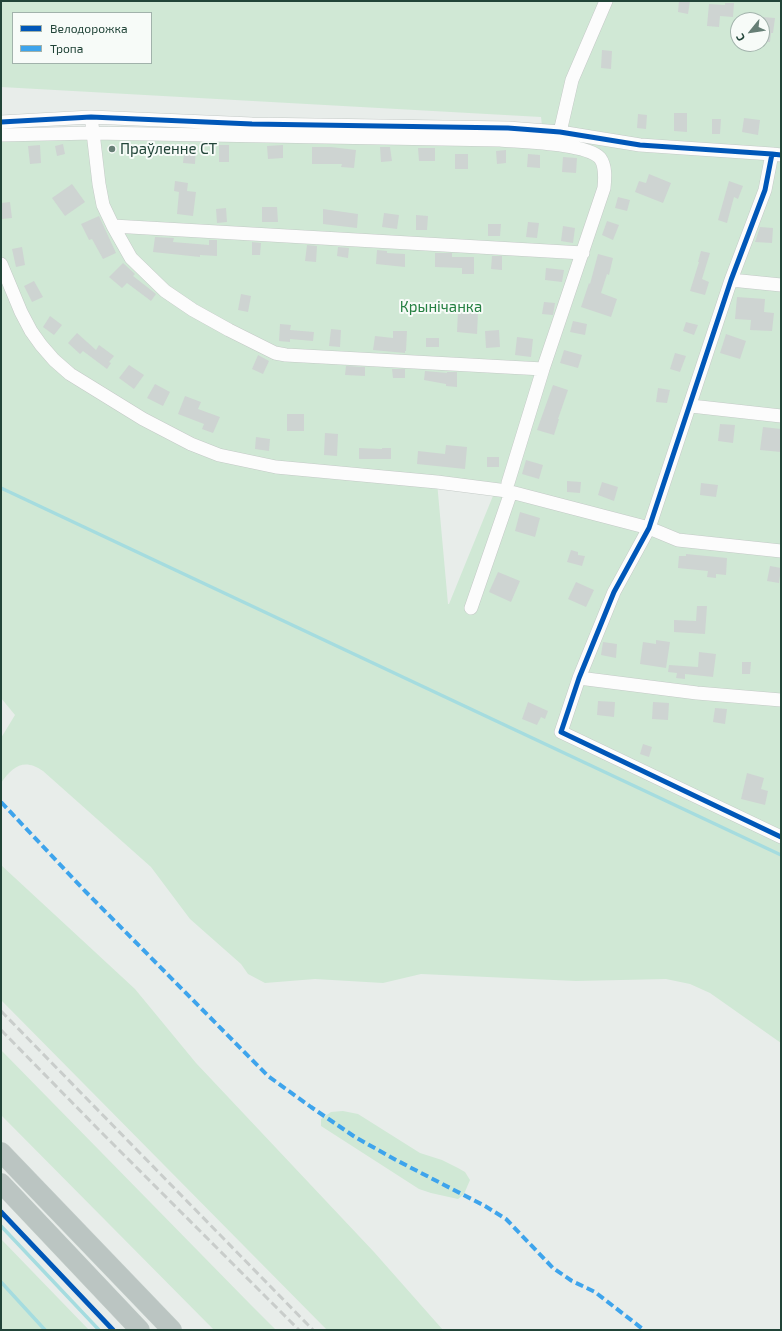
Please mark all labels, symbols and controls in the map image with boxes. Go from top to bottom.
legend [12,12,152,64]
north arrow [730,12,770,52]
text: Велодорожка [50,21,128,35]
text: С [733,32,747,44]
text: Тропа [50,41,83,55]
place label: Праўленне СТ [120,140,217,158]
marker: Праўленне СТ [107,144,117,154]
park label: Крынічанка [400,298,482,316]

